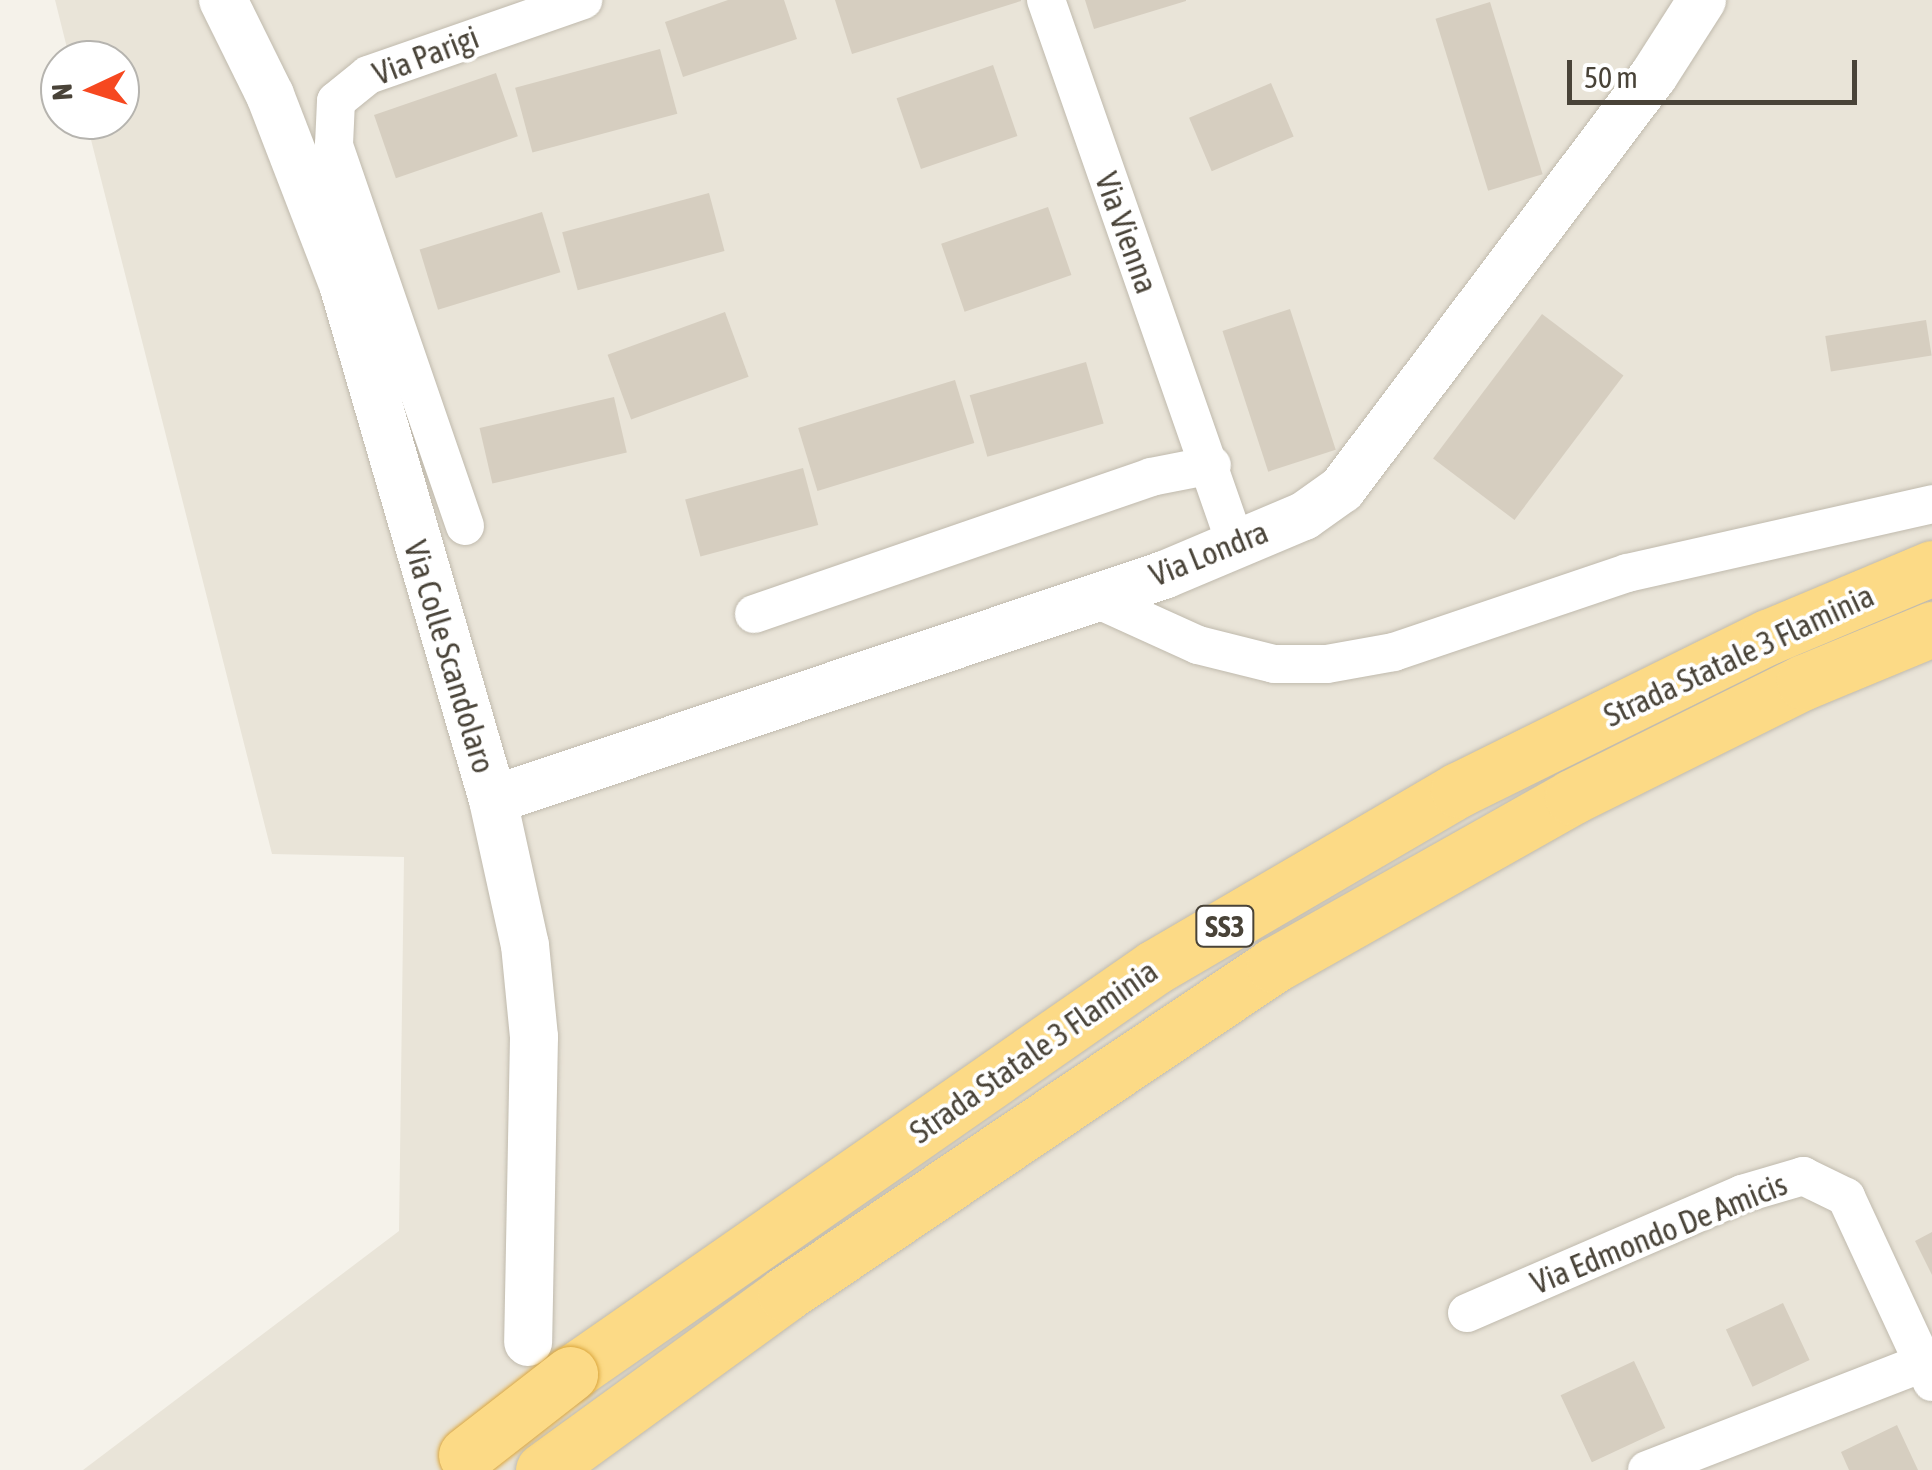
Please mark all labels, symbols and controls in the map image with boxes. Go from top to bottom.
street label: Via Parigi [368,18,484,94]
north arrow [40,40,140,140]
scale bar [1572,40,1862,102]
text: 50 m [1584,60,1638,94]
text: N [46,83,79,101]
street label: Via Vienna [1086,167,1166,299]
street label: Via Londra [1144,513,1274,595]
street label: Via Colle Scandolaro [395,536,503,778]
street label: Strada Statale 3 Flaminia [1598,577,1880,735]
road number: SS3 [1195,901,1255,951]
street label: Strada Statale 3 Flaminia [903,952,1165,1152]
street label: Via Edmondo De Amicis [1525,1165,1793,1303]

